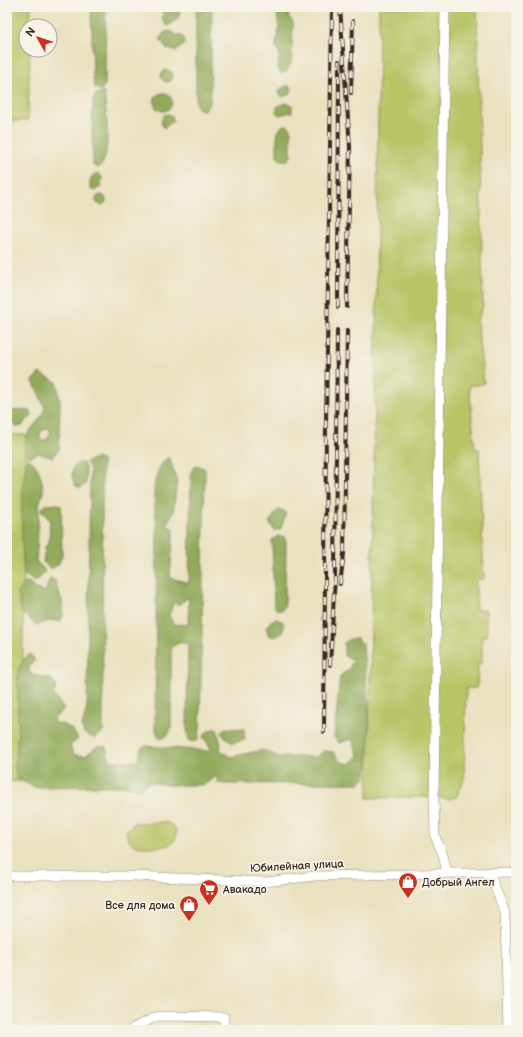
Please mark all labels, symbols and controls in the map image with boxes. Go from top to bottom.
north arrow [18,18,58,58]
text: N [23,25,38,39]
street label: Юбилейная улица [250,857,345,875]
shop icon: Добрый Ангел [397,871,419,899]
place label: Добрый Ангел [422,876,495,889]
supermarket icon: Авакадо [198,878,220,906]
place label: Авакадо [222,883,267,896]
shop icon: Все для дома [178,894,200,922]
place label: Все для дома [105,899,175,912]

